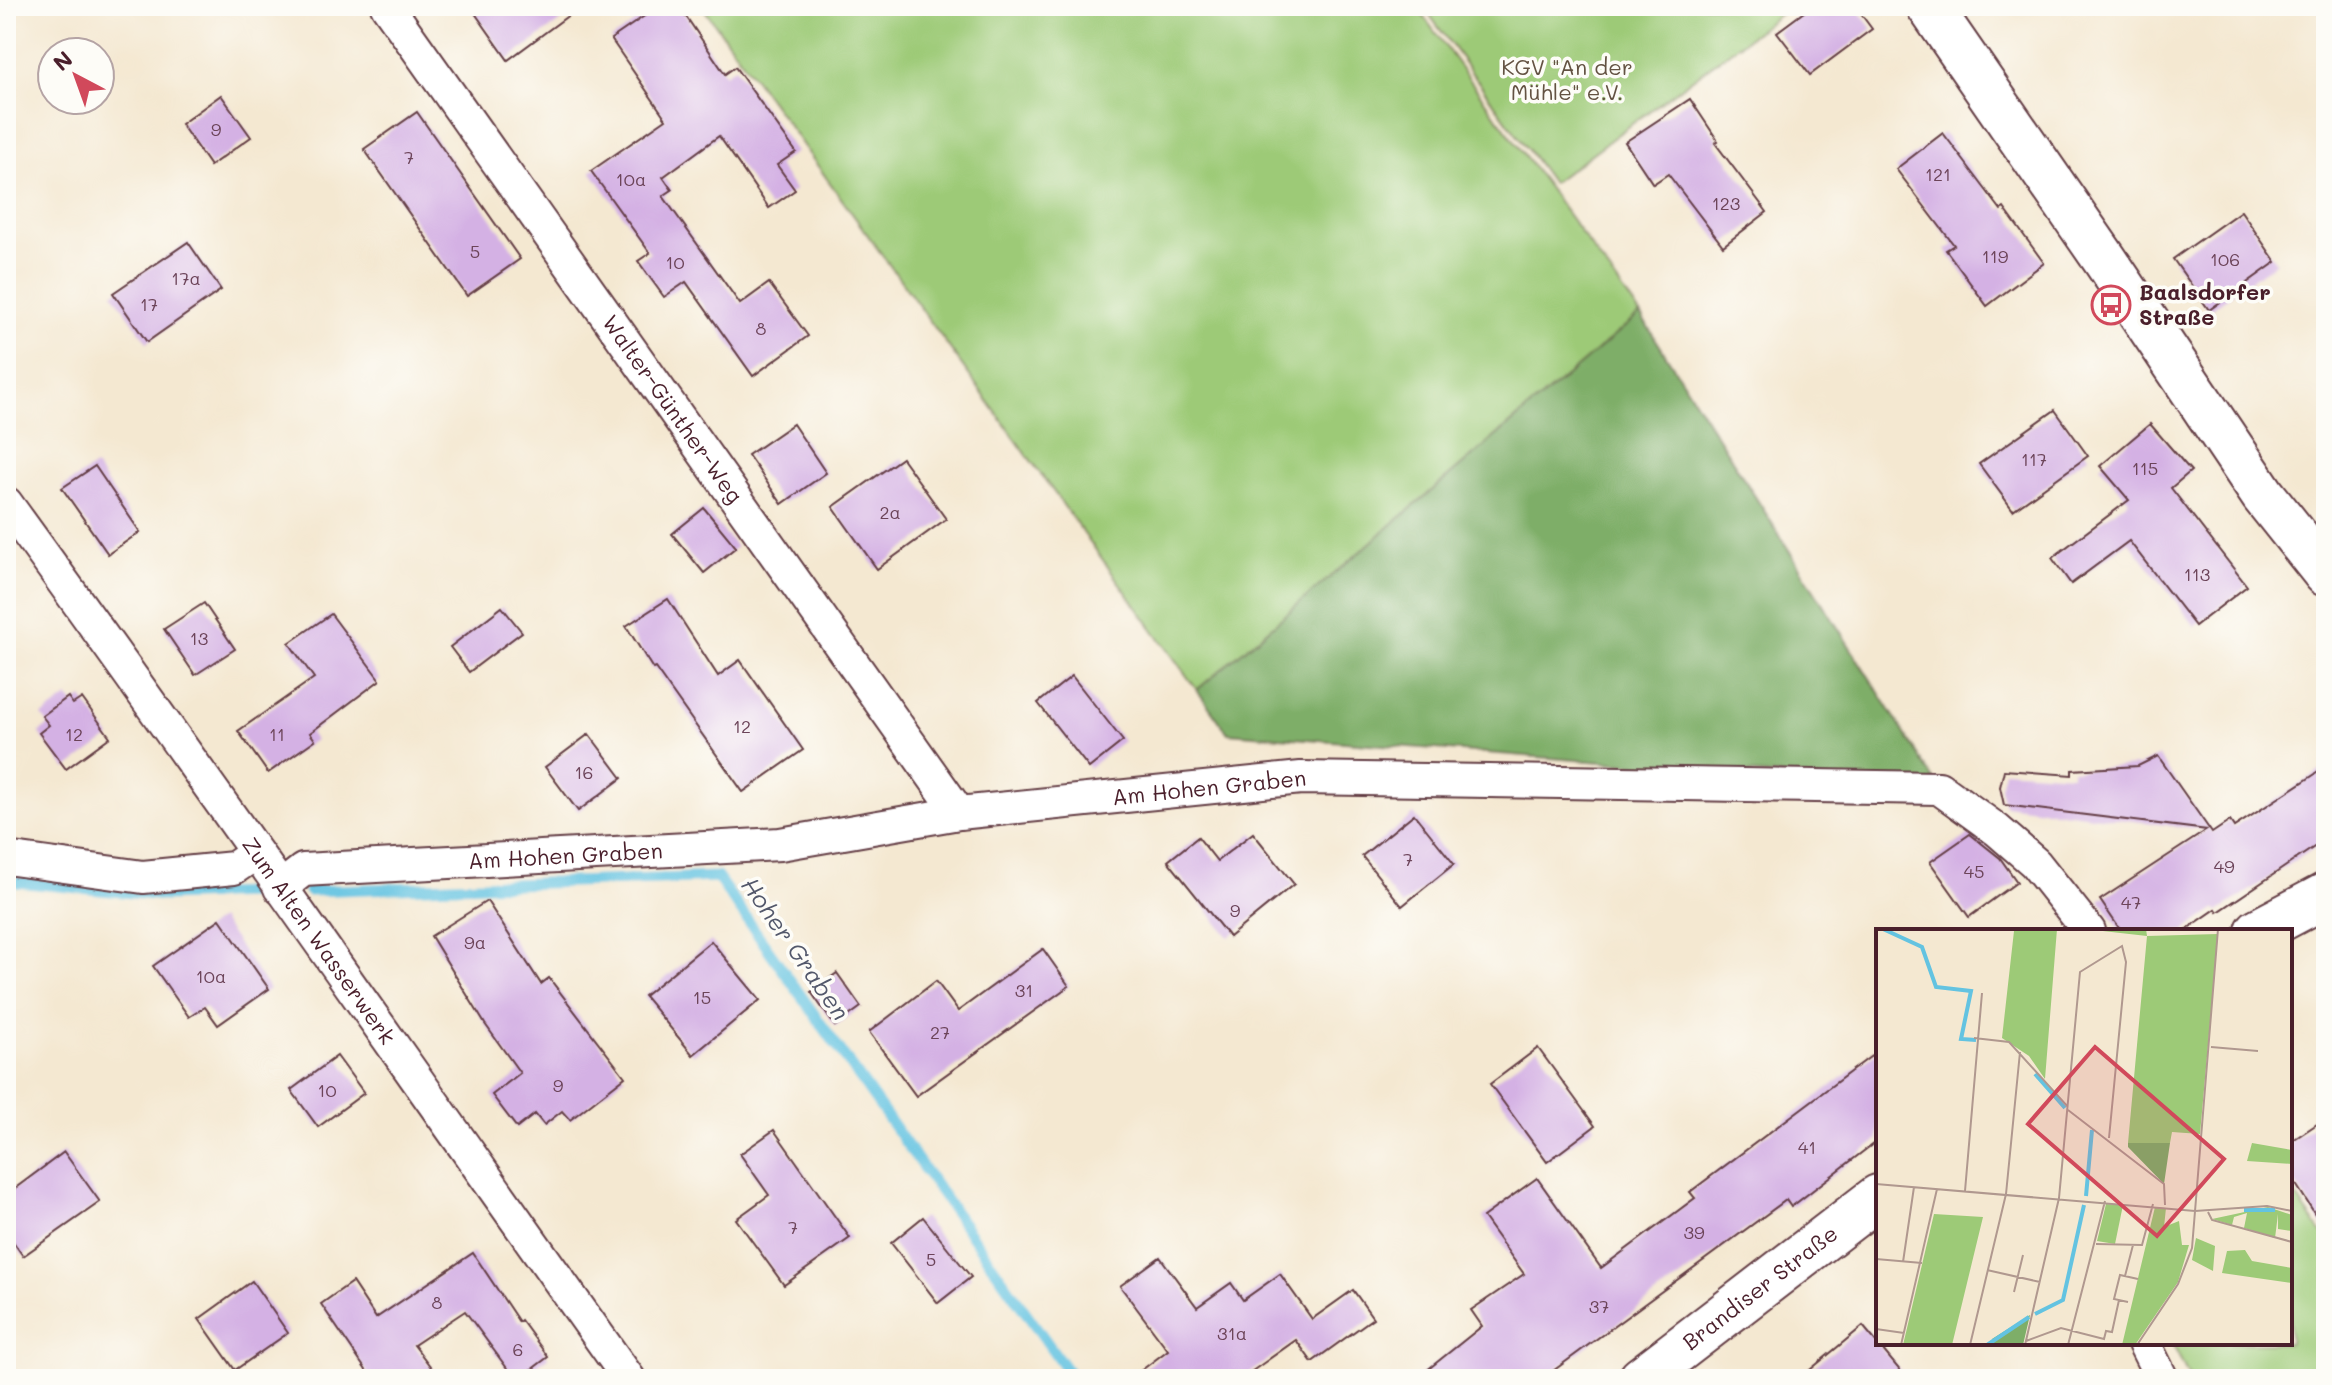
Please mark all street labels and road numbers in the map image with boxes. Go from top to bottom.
street label: Walter-Günther-Weg [596,309,750,509]
street label: Am Hohen Graben [1111,763,1307,811]
street label: Zum Alten Wasserwerk [236,831,402,1050]
street label: Am Hohen Graben [467,835,663,875]
street label: Brandiser Straße [1676,1218,1843,1356]

